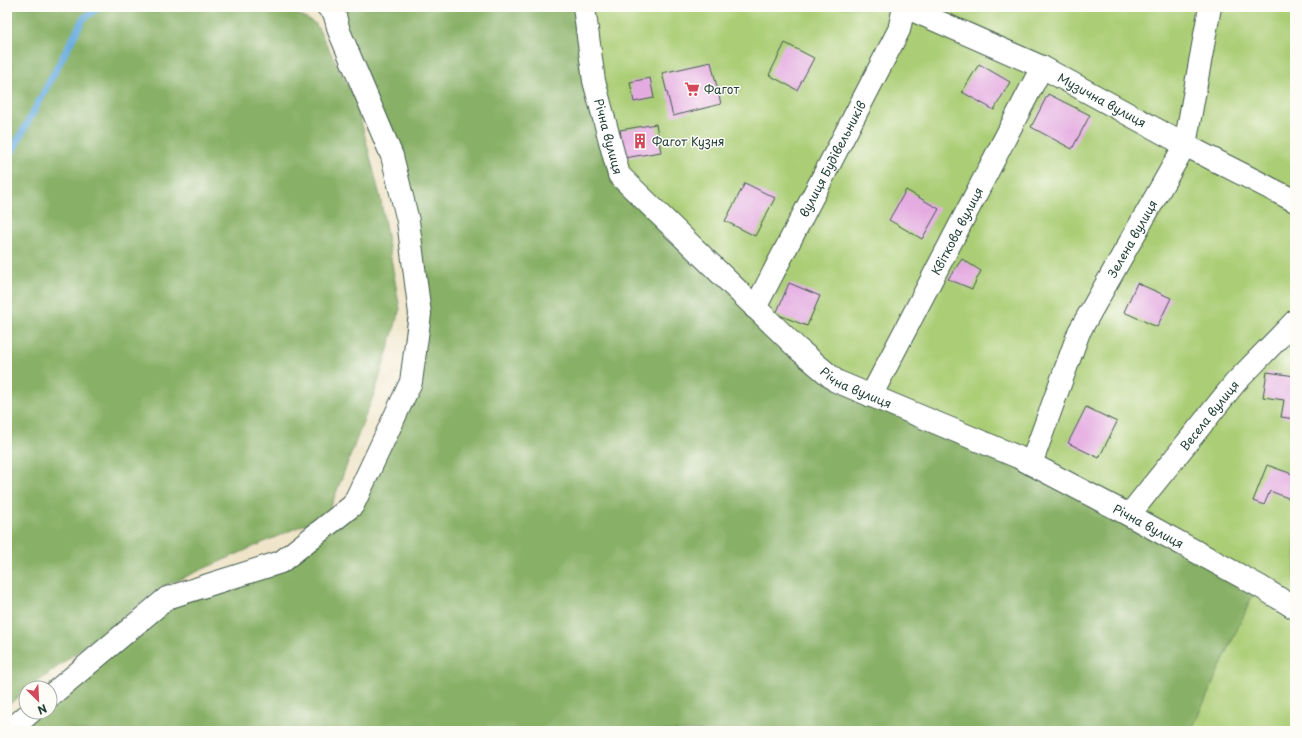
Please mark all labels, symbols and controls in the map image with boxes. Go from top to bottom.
street label: Музична вулиця [1055,68,1150,131]
supermarket icon: Фагот [683,80,701,98]
place label: Фагот [704,80,739,98]
street label: Річна вулиця [590,96,627,176]
street label: вулиця Будівельників [795,97,870,220]
building icon: Фагот Кузня [631,132,649,150]
place label: Фагот Кузня [652,132,725,150]
street label: Квіткова вулиця [926,184,987,278]
street label: Зелена вулиця [1103,196,1161,281]
street label: Річна вулиця [816,362,895,412]
street label: Весела вулиця [1175,376,1243,454]
street label: Річна вулиця [1110,499,1187,552]
north arrow [18,680,58,720]
text: N [35,700,50,719]

